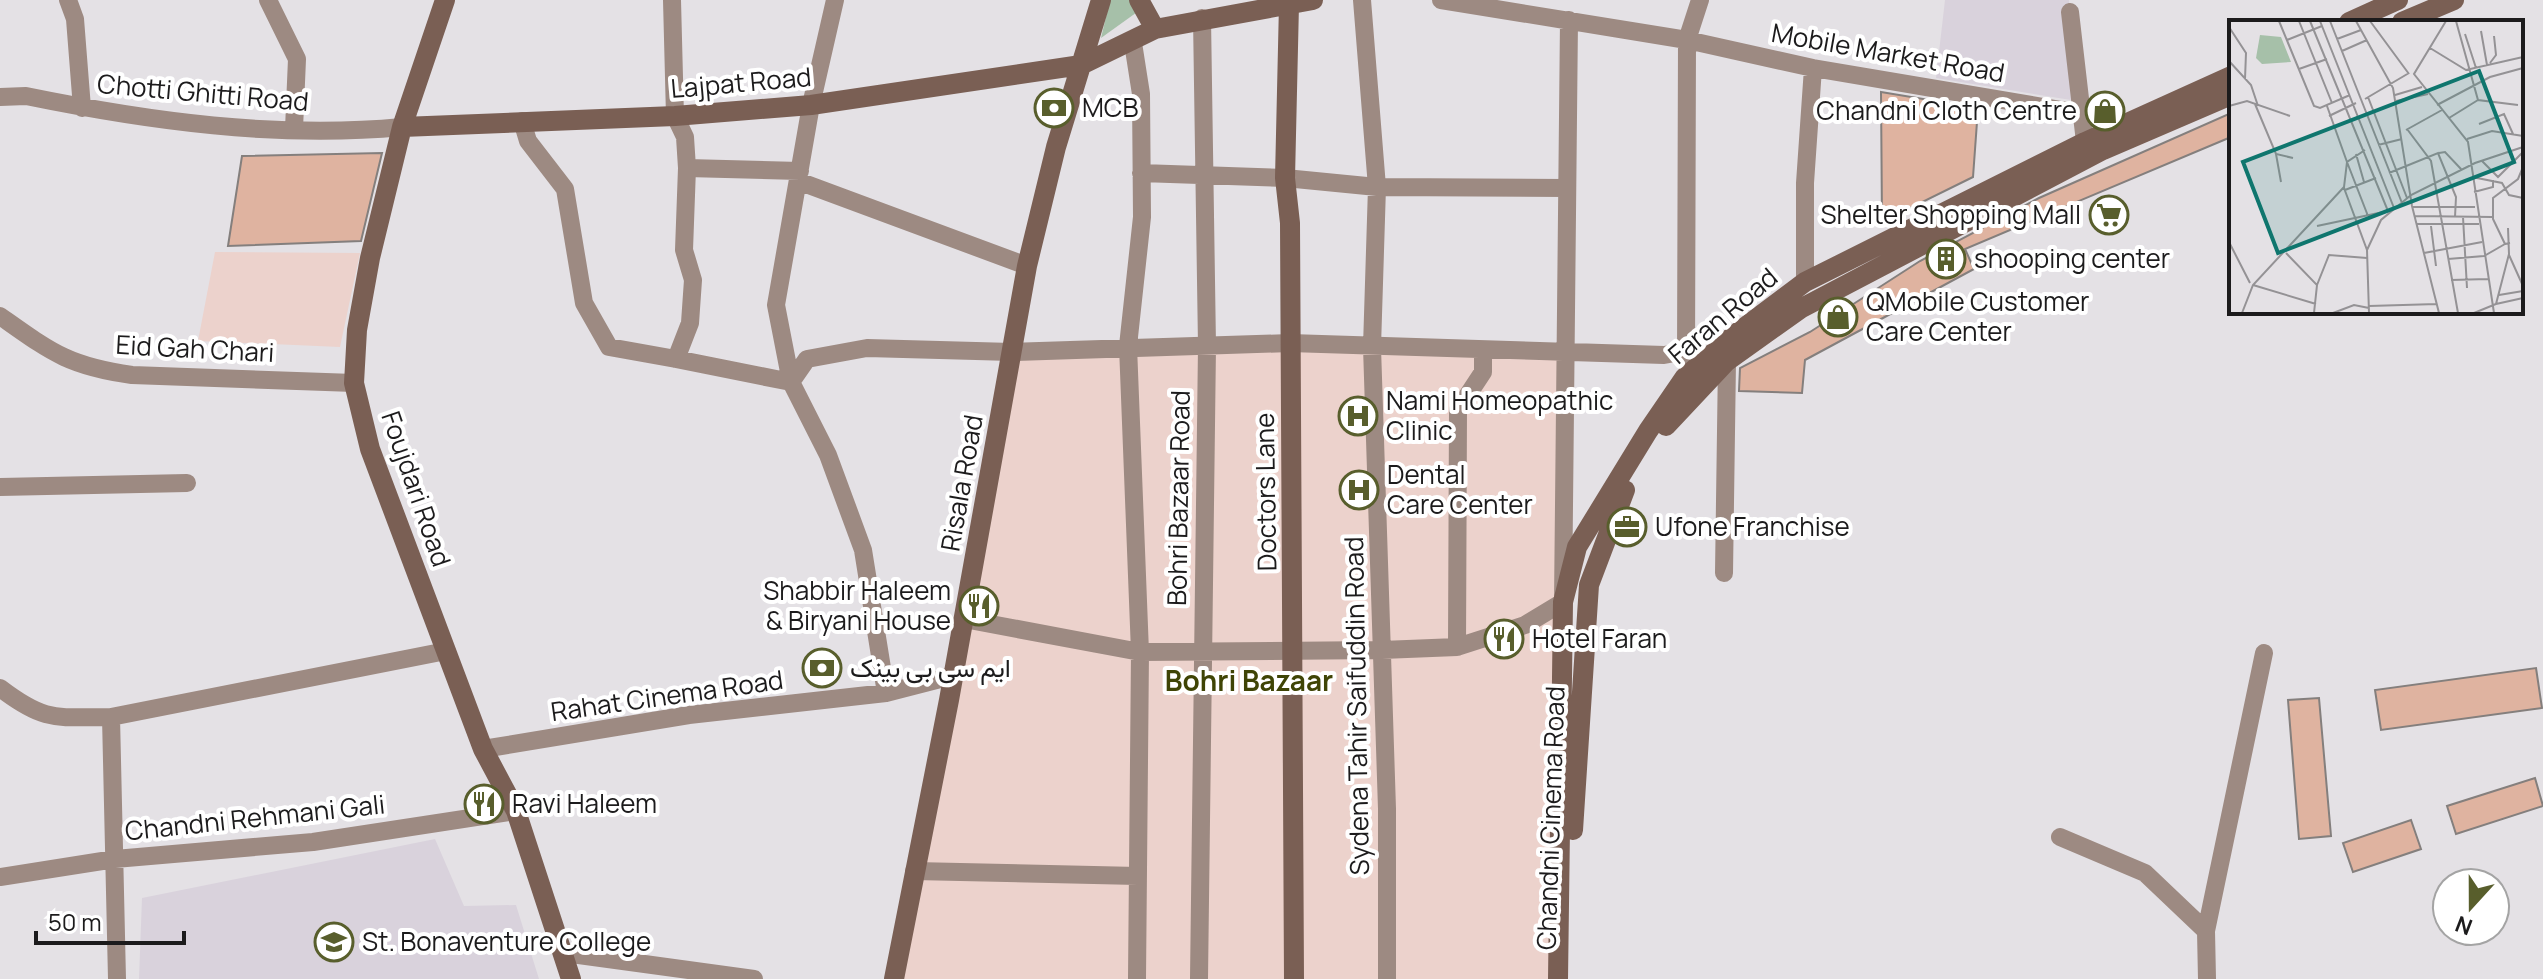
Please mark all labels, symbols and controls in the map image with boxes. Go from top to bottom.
street label: Mobile Market Road [1769,14,2007,90]
inset map [2229,20,2523,314]
street label: Lajpat Road [669,58,813,106]
street label: Chotti Ghitti Road [96,65,310,119]
bank icon: MCB [1033,87,1075,129]
place label: MCB [1082,89,1138,125]
shop icon: Chandni Cloth Centre [2084,90,2126,132]
place label: Chandni Cloth Centre [1816,92,2077,128]
supermarket icon: Shelter Shopping Mall [2088,194,2130,236]
place label: Shelter Shopping Mall [1820,196,2081,232]
building icon: shooping center [1925,238,1967,280]
place label: shooping center [1974,240,2170,276]
street label: Faran Road [1660,259,1785,372]
place label: QMobile Customer Care Center [1866,283,2089,349]
shop icon: QMobile Customer Care Center [1817,296,1859,338]
street label: Eid Gah Chari [115,326,275,370]
place label: Nami Homeopathic Clinic [1386,382,1613,448]
street label: Bohri Bazaar Road [1158,390,1198,606]
hospital icon: Nami Homeopathic Clinic [1337,395,1379,437]
street label: Foujdari Road [374,406,460,571]
street label: Risala Road [931,412,991,554]
street label: Doctors Lane [1246,412,1284,572]
place label: Dental Care Center [1387,456,1533,522]
hospital icon: Dental Care Center [1338,469,1380,511]
office icon: Ufone Franchise [1606,506,1648,548]
place label: Ufone Franchise [1655,508,1850,544]
street label: Sydena Tahir Saifuddin Road [1335,536,1377,876]
place label: Shabbir Haleem & Biryani House [763,572,951,638]
restaurant icon: Shabbir Haleem & Biryani House [958,585,1000,627]
restaurant icon: Hotel Faran [1483,618,1525,660]
place label: Hotel Faran [1532,620,1667,656]
bank icon: ایم سی بی بینک [801,647,843,689]
place label: ایم سی بی بینک [850,649,1011,685]
street label: Rahat Cinema Road [548,661,785,729]
district label: Bohri Bazaar [1165,661,1333,699]
street label: Chandni Cinema Road [1527,685,1573,951]
restaurant icon: Ravi Haleem [463,783,505,825]
street label: Chandni Rehmani Gali [123,785,387,849]
place label: Ravi Haleem [512,785,657,821]
north arrow [2431,867,2511,947]
scale bar [36,895,184,945]
text: 50 m [48,905,102,938]
text: N [2451,909,2477,943]
school or university icon: St. Bonaventure College [313,921,355,963]
place label: St. Bonaventure College [362,923,651,959]

